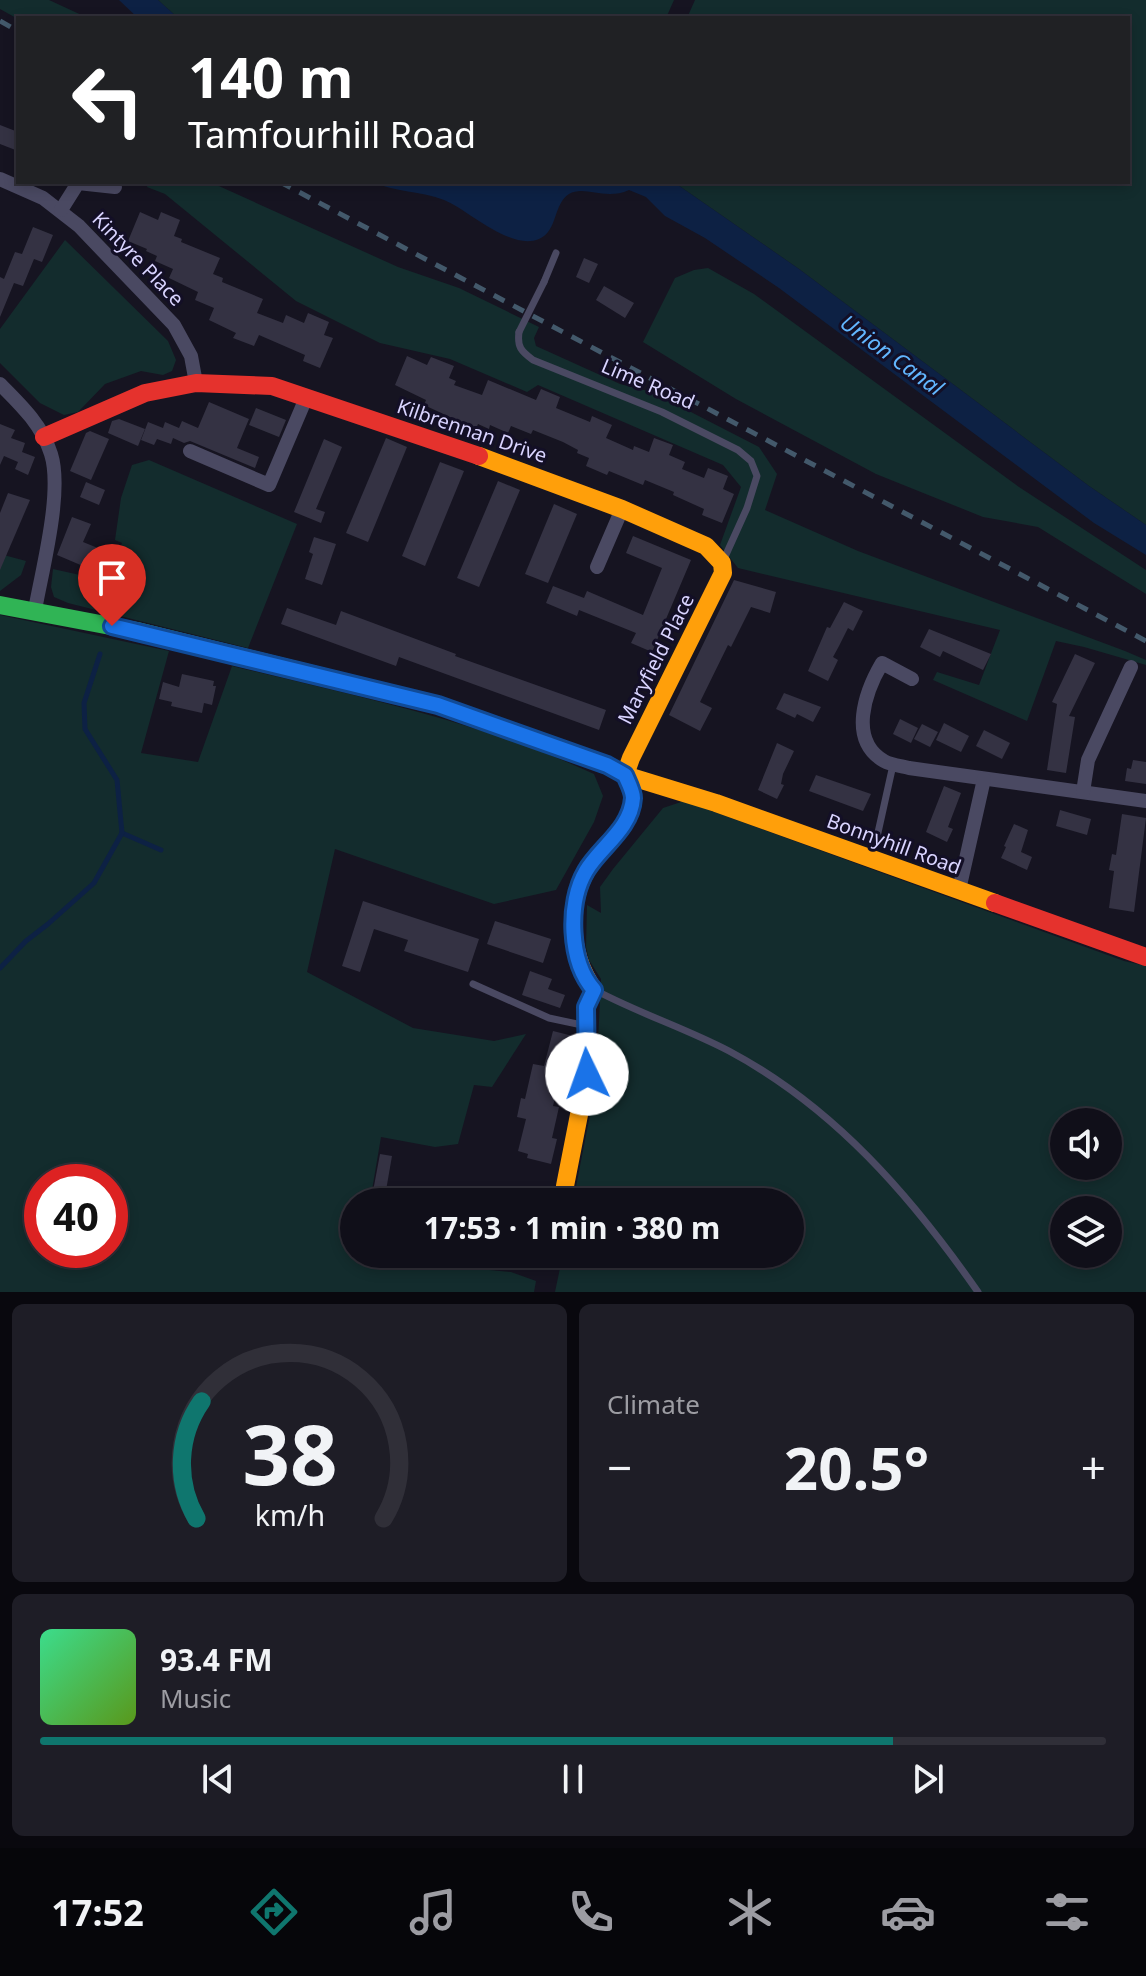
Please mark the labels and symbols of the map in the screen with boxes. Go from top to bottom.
street label: Kintyre Place [87,206,190,312]
water label: Union Canal [835,307,951,403]
street label: Lime Road [597,352,699,415]
street label: Kilbrennan Drive [393,392,551,469]
pin [78,544,146,626]
street label: Maryfield Place [611,589,700,729]
street label: Bonnyhill Road [823,807,965,880]
position arrow [545,1032,629,1116]
speed limit sign: 40 [24,1164,128,1268]

